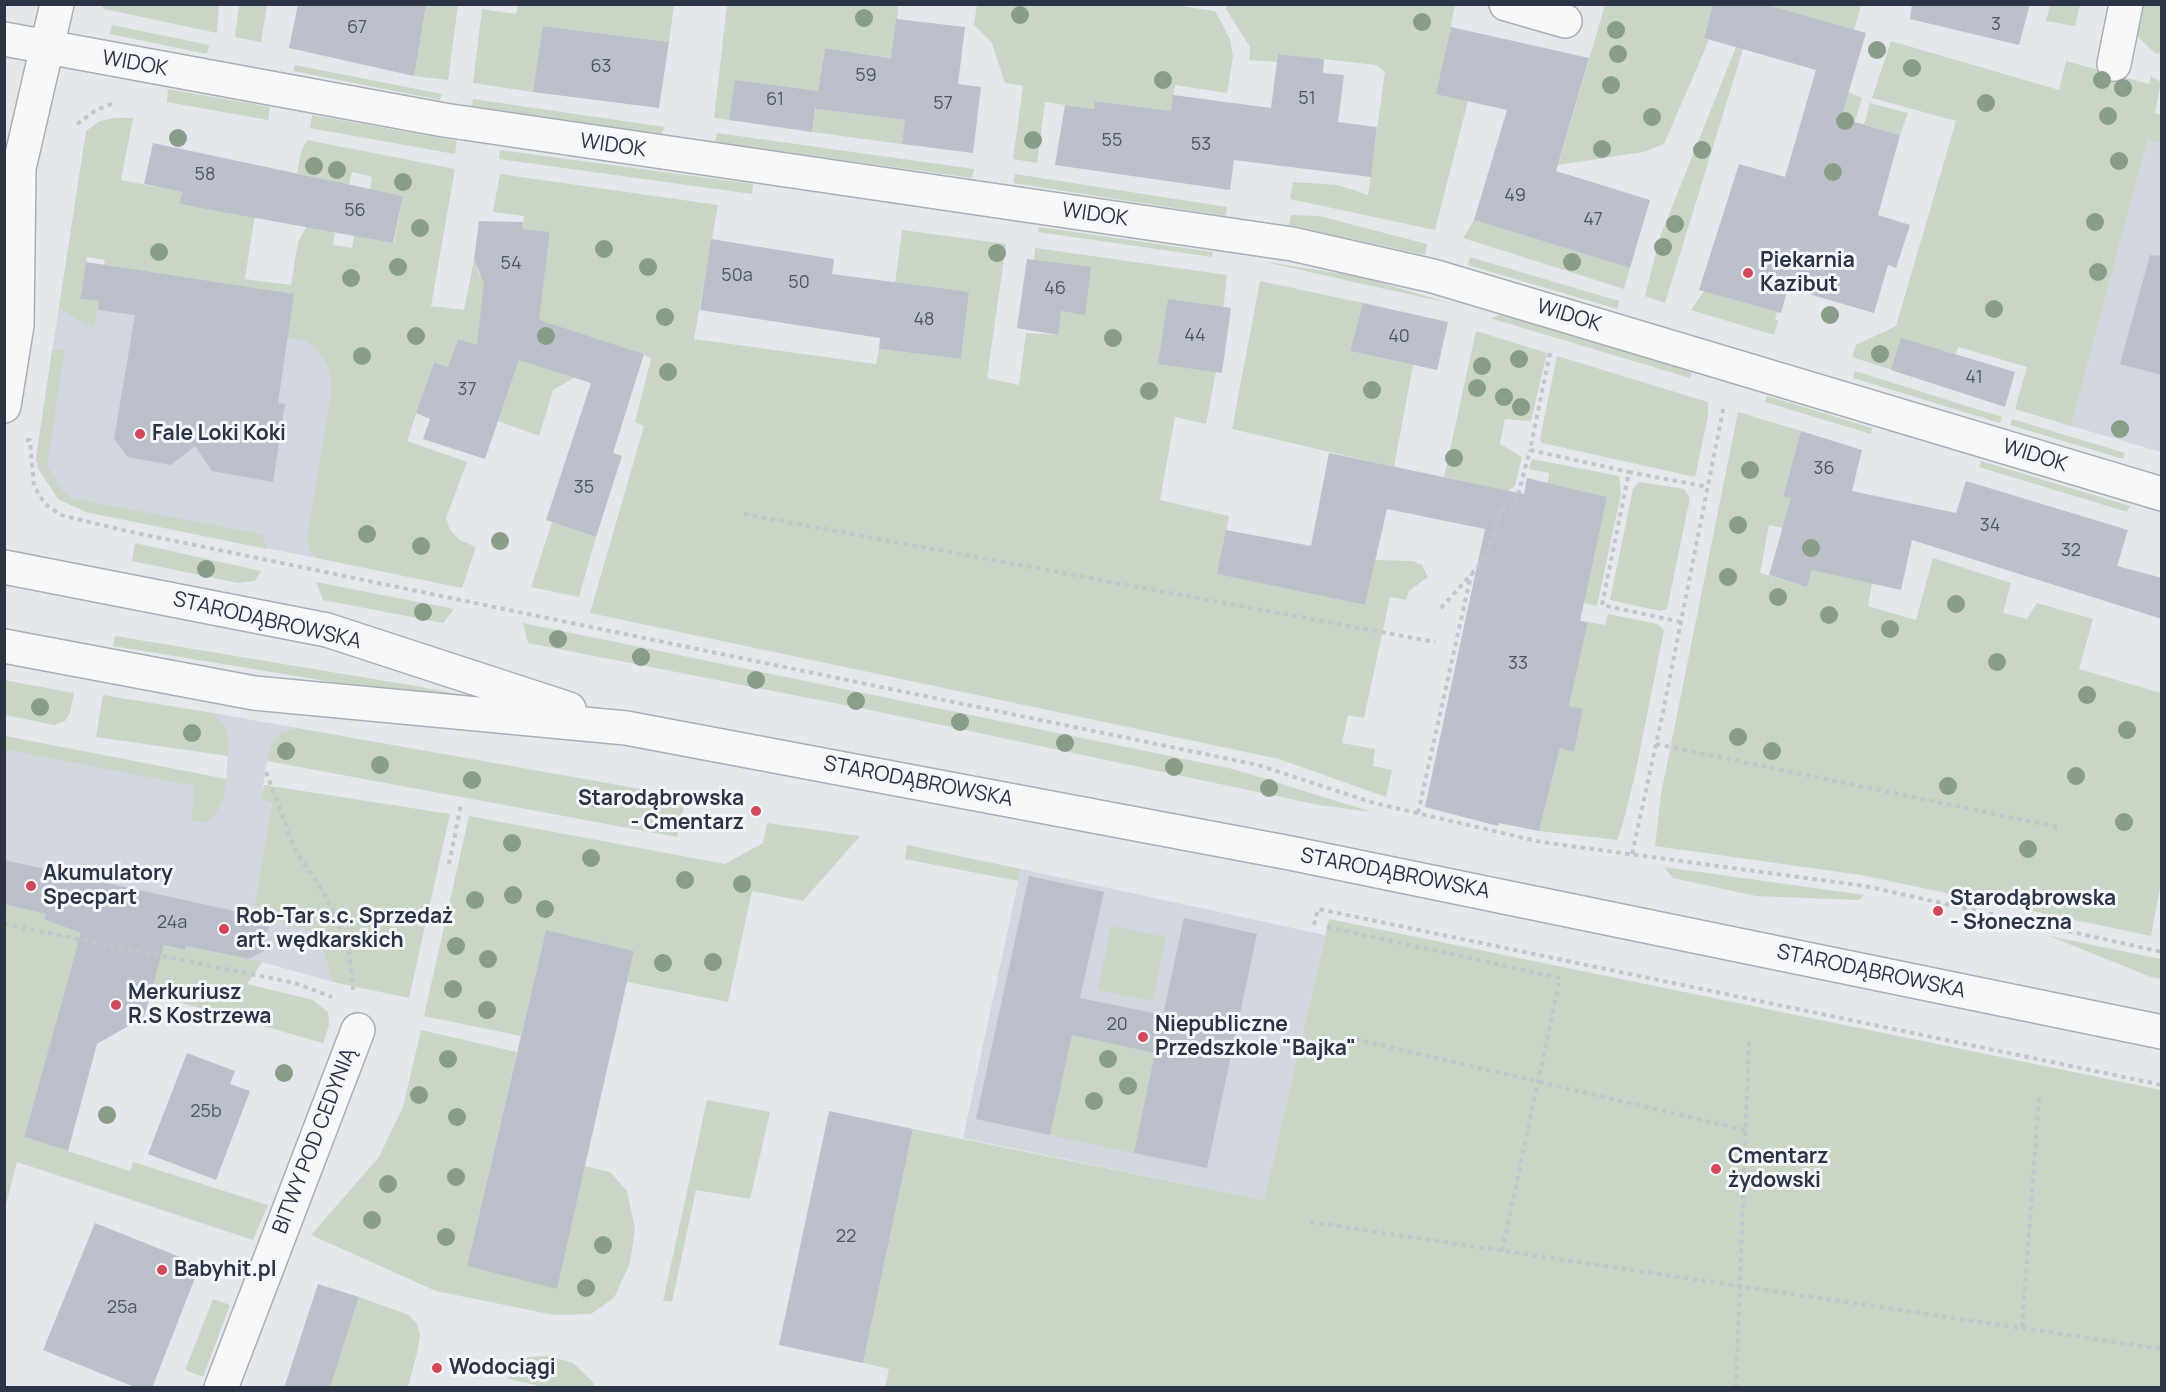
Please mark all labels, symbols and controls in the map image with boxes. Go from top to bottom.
house number: 3 [1991,14,2001,36]
house number: 67 [347,17,367,39]
street label: WIDOK [100,46,170,82]
house number: 63 [590,56,612,78]
house number: 59 [855,65,877,87]
house number: 51 [1298,88,1316,110]
house number: 61 [766,89,784,111]
house number: 57 [933,93,953,115]
street label: WIDOK [578,129,648,163]
house number: 55 [1102,130,1122,152]
house number: 53 [1191,134,1211,156]
house number: 58 [195,164,215,186]
house number: 49 [1504,185,1526,207]
street label: WIDOK [1060,198,1130,232]
house number: 56 [344,200,366,222]
house number: 47 [1583,209,1603,231]
place label: Piekarnia Kazibut [1760,248,1855,298]
house number: 54 [500,253,522,275]
house number: 50a [721,265,753,287]
marker: Piekarnia Kazibut [1741,266,1755,280]
house number: 50 [788,272,810,294]
house number: 46 [1044,278,1066,300]
street label: WIDOK [1534,294,1604,338]
house number: 48 [913,309,935,331]
house number: 44 [1184,325,1206,347]
house number: 40 [1388,326,1410,348]
house number: 41 [1965,367,1983,389]
house number: 37 [458,379,476,401]
place label: Fale Loki Koki [152,421,286,447]
marker: Fale Loki Koki [133,427,147,441]
street label: WIDOK [2000,434,2070,478]
house number: 36 [1813,458,1835,480]
house number: 35 [574,477,594,499]
house number: 34 [1980,515,2000,537]
house number: 32 [2061,540,2081,562]
street label: STARODĄBROWSKA [170,587,364,655]
house number: 33 [1508,653,1528,675]
street label: STARODĄBROWSKA [821,751,1015,813]
place label: Starodąbrowska - Cmentarz [578,786,744,836]
marker: Starodąbrowska - Cmentarz [749,804,763,818]
street label: STARODĄBROWSKA [1298,843,1492,905]
place label: Akumulatory Specpart [43,861,173,911]
marker: Akumulatory Specpart [24,879,38,893]
place label: Starodąbrowska - Słoneczna [1950,886,2116,936]
place label: Rob-Tar s.c. Sprzedaż art. wędkarskich [236,904,453,954]
marker: Starodąbrowska - Słoneczna [1931,904,1945,918]
house number: 24a [157,912,187,934]
marker: Rob-Tar s.c. Sprzedaż art. wędkarskich [217,922,231,936]
street label: STARODĄBROWSKA [1774,940,1968,1004]
place label: Merkuriusz R.S Kostrzewa [128,980,271,1030]
marker: Merkuriusz R.S Kostrzewa [109,998,123,1012]
place label: Niepubliczne Przedszkole "Bajka" [1155,1012,1356,1062]
house number: 20 [1106,1014,1128,1036]
marker: Niepubliczne Przedszkole "Bajka" [1136,1030,1150,1044]
street label: BITWY POD CEDYNIĄ [268,1045,362,1237]
house number: 25b [190,1101,222,1123]
place label: Cmentarz żydowski [1728,1144,1828,1194]
marker: Cmentarz żydowski [1709,1162,1723,1176]
house number: 22 [836,1226,856,1248]
place label: Babyhit.pl [174,1257,277,1283]
marker: Babyhit.pl [155,1263,169,1277]
house number: 25a [107,1297,137,1319]
place label: Wodociągi [449,1355,556,1381]
marker: Wodociągi [430,1361,444,1375]

